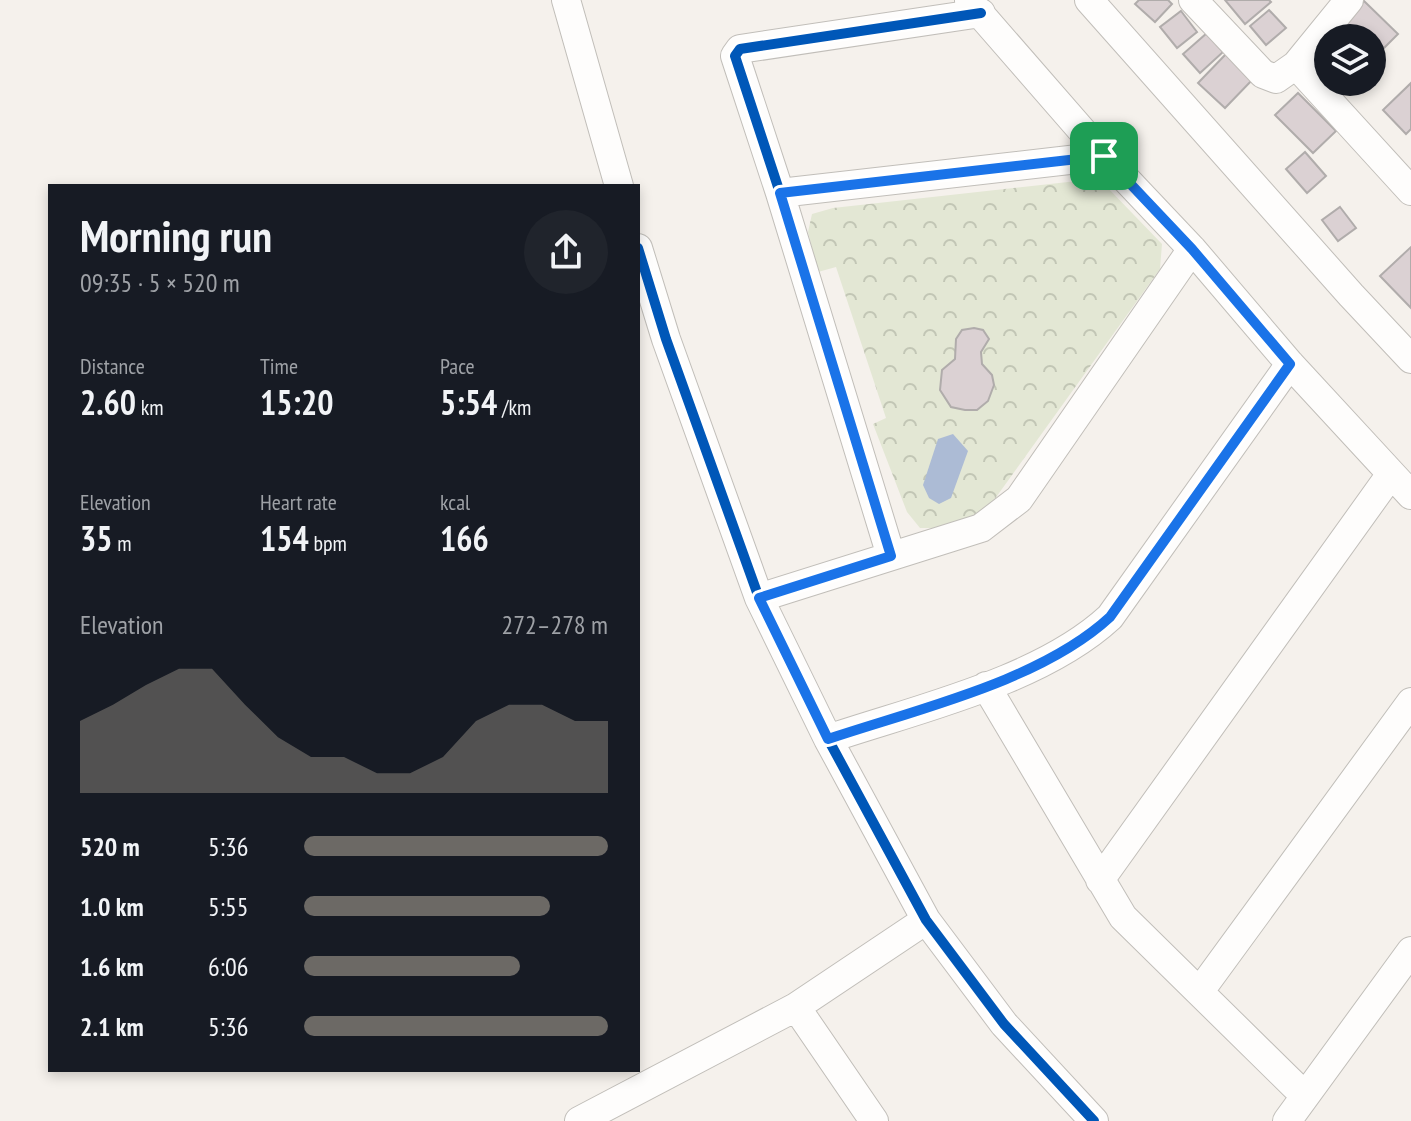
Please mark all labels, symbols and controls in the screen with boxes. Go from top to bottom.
map controls [1314,24,1386,96]
button: layers [1314,24,1386,96]
pin [1070,122,1138,190]
icon: arrive [1082,134,1126,178]
text: Morning run [80,207,272,264]
button: share [524,210,608,294]
text: 09:35 · 5 × 520 m [80,266,240,299]
text: Distance [80,352,145,380]
text: Time [260,352,298,380]
text: Pace [440,352,475,380]
text: 2.60 [80,380,136,424]
text: 15:20 [260,380,334,424]
text: 5:54 [440,380,497,424]
text: km [136,393,164,421]
text: /km [497,393,531,421]
text: Elevation [80,488,151,516]
text: Heart rate [260,488,337,516]
text: kcal [440,488,470,516]
text: 35 [80,516,113,560]
text: 154 [260,516,309,560]
text: 166 [440,516,489,560]
text: m [113,529,132,557]
text: bpm [309,529,347,557]
text: Elevation [80,608,163,641]
text: 272–278 m [502,608,608,641]
text: 520 m [80,830,140,863]
text: 5:36 [208,830,248,863]
text: 1.0 km [80,890,144,923]
text: 5:55 [208,890,248,923]
text: 1.6 km [80,950,144,983]
text: 6:06 [208,950,248,983]
text: 2.1 km [80,1010,144,1043]
text: 5:36 [208,1010,248,1043]

